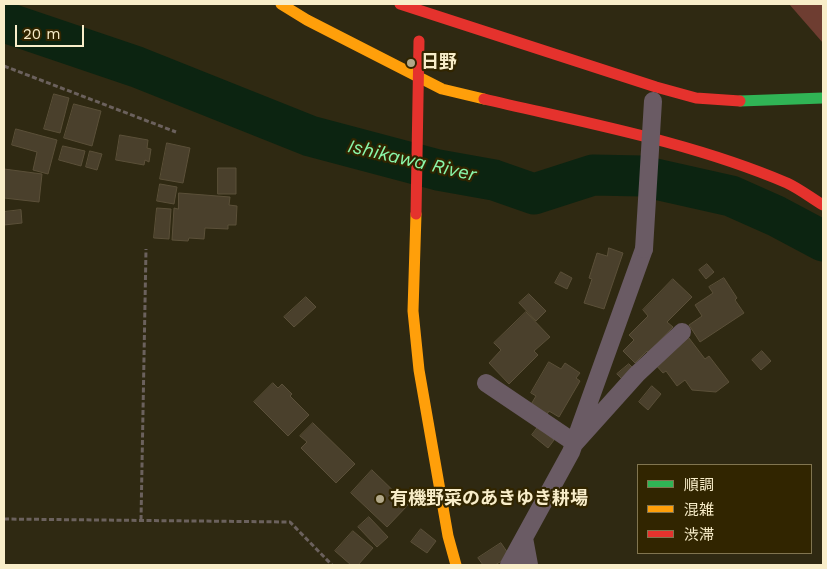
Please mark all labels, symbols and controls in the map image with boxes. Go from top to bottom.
scale bar [18,15,86,47]
text: 20 m [23,25,61,43]
place label: 日野 [421,52,457,74]
marker: 日野 [405,57,417,69]
water label: Ishikawa River [345,135,479,187]
legend [637,464,812,554]
text: 順調 [684,476,714,494]
place label: 有機野菜のあきゆき耕場 [390,488,588,510]
marker: 有機野菜のあきゆき耕場 [374,493,386,505]
text: 混雑 [684,501,714,519]
text: 渋滞 [684,526,714,544]

